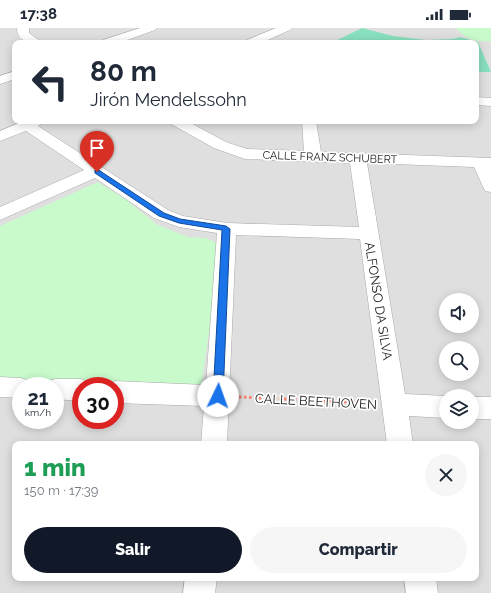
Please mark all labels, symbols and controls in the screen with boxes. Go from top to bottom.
text: 17:38 [20,5,57,23]
text: 80 m [90,55,157,88]
icon: left [24,56,76,108]
text: Jirón Mendelssohn [90,89,247,110]
pin [80,131,114,172]
icon: arrive [86,137,108,159]
street label: CALLE FRANZ SCHUBERT [262,149,398,166]
street label: ALFONSO DA SILVA [362,241,395,361]
map controls [439,293,479,429]
button: sound [439,293,479,333]
button: search [439,341,479,381]
position arrow [197,375,239,417]
speed limit sign: 30 [72,377,124,429]
text: 21 [27,386,49,410]
button: layers [439,389,479,429]
street label: CALLE BEETHOVEN [255,391,377,412]
text: km/h [25,407,51,418]
text: 1 min [24,453,86,482]
button: close [425,454,467,496]
text: 150 m · 17:39 [24,483,98,498]
button: Salir [24,527,242,573]
button: Compartir [250,527,467,573]

